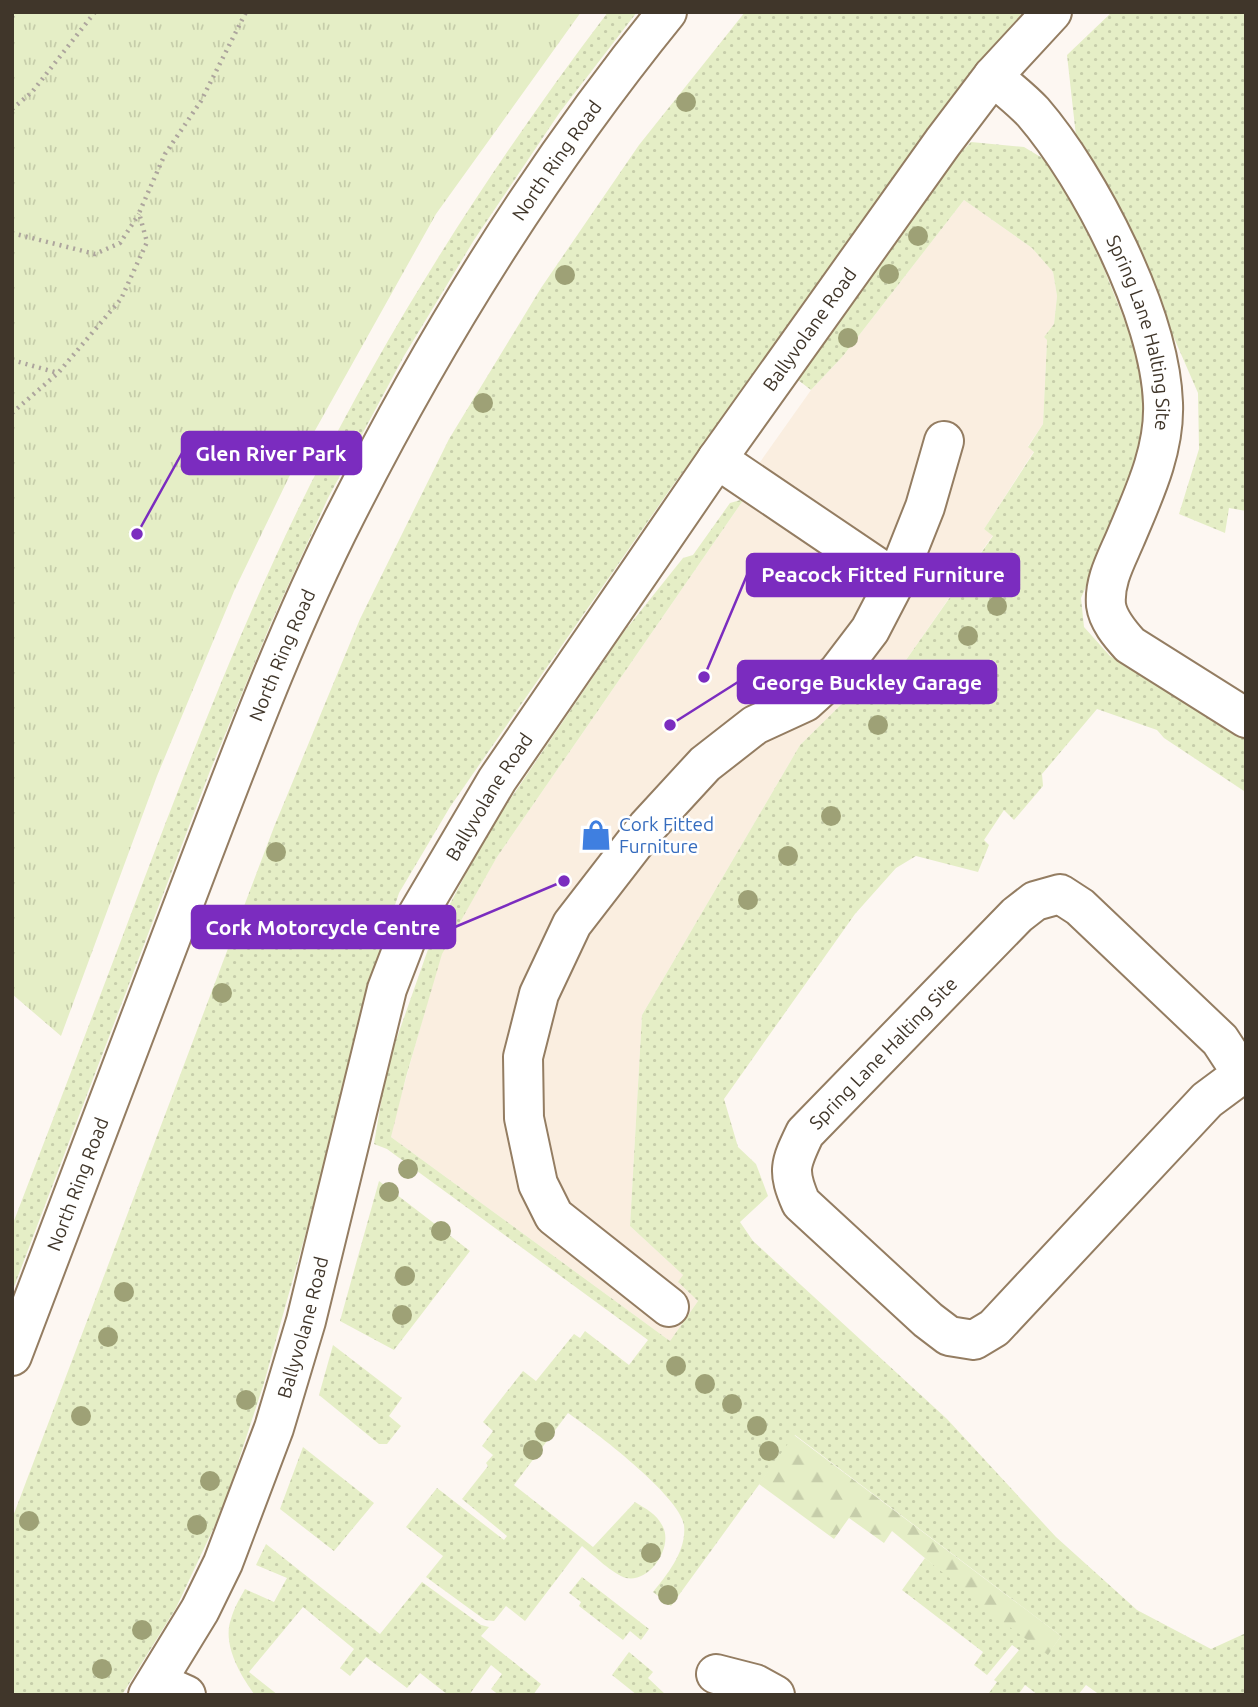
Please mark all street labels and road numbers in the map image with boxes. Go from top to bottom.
street label: North Ring Road [507,96,606,224]
street label: Spring Lane Halting Site [1102,231,1174,432]
street label: Ballyvolane Road [758,263,861,395]
street label: North Ring Road [244,586,319,724]
street label: Ballyvolane Road [441,729,537,864]
street label: Spring Lane Halting Site [805,972,961,1134]
street label: North Ring Road [42,1114,113,1254]
street label: Ballyvolane Road [273,1254,332,1401]

